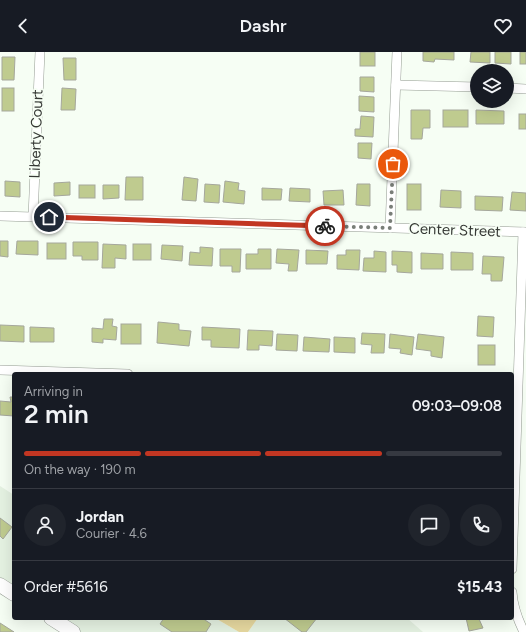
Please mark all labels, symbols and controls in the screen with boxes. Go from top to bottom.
icon: back [12,15,34,37]
text: Dashr [239,15,287,37]
icon: heart [492,15,514,37]
map controls [470,64,514,108]
button: layers [470,64,514,108]
street label: Liberty Court [25,89,47,179]
pin [376,147,410,181]
icon: bag [382,153,404,175]
pin [32,200,66,234]
icon: home [38,206,60,228]
courier [305,206,345,246]
icon: bike [314,215,336,237]
street label: Center Street [409,219,502,241]
text: Arriving in [24,384,83,399]
text: 09:03–09:08 [412,397,502,415]
text: 2 min [24,398,89,430]
text: On the way · 190 m [24,462,136,477]
button: person [24,504,66,546]
button: chat [408,504,450,546]
button: phone [460,504,502,546]
text: Jordan [76,508,124,526]
text: Courier · 4.6 [76,526,147,541]
text: Order #5616 [24,578,108,596]
text: $15.43 [457,578,502,596]

